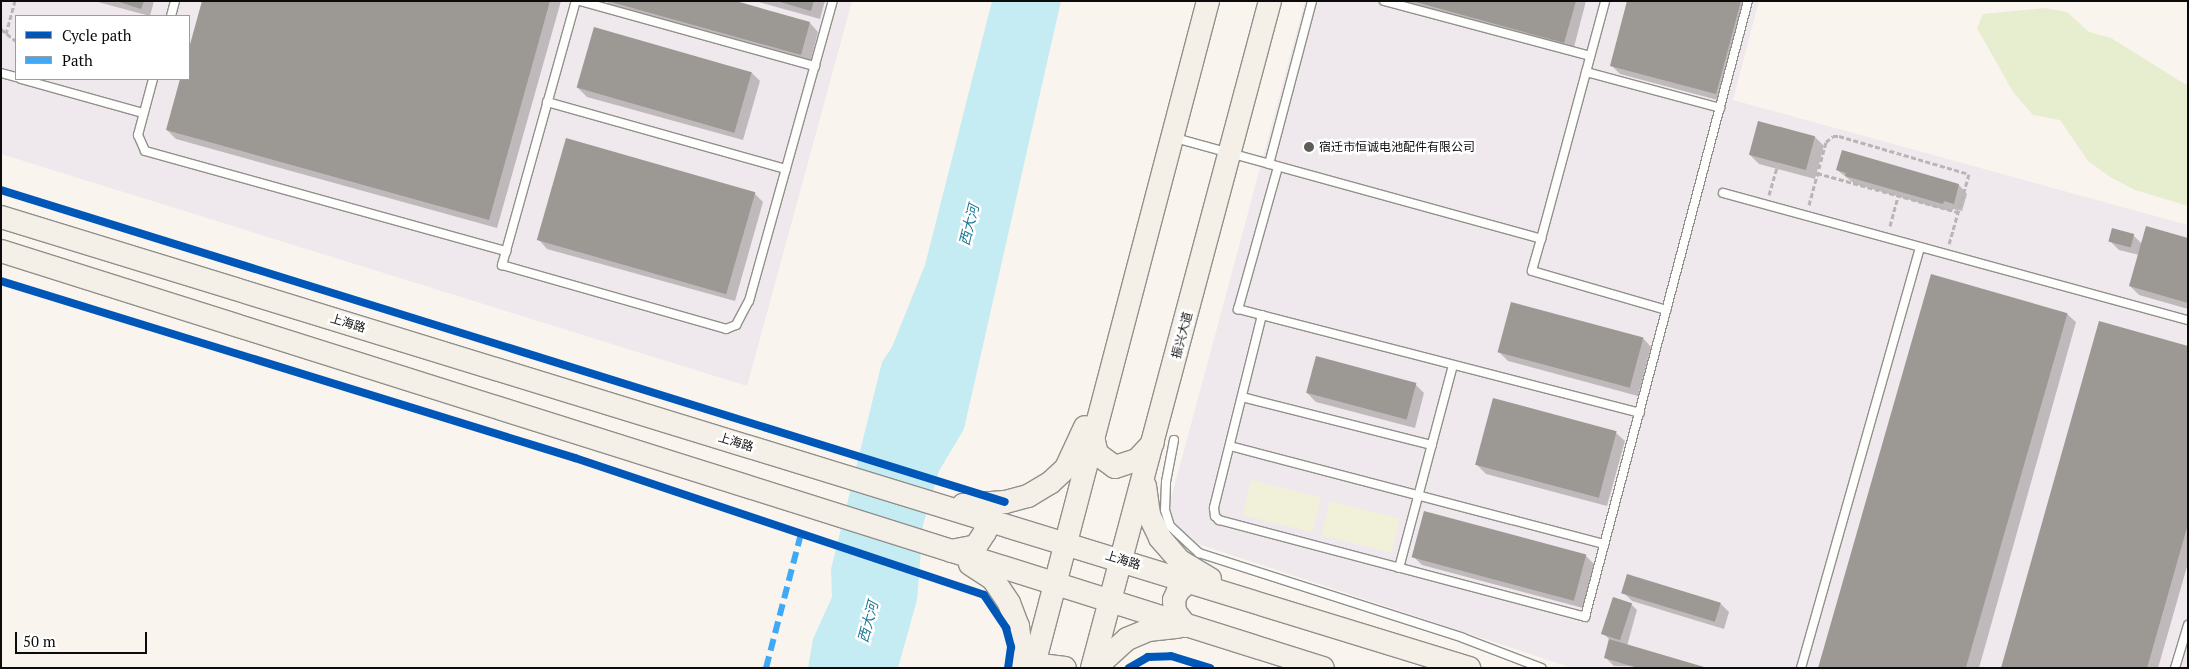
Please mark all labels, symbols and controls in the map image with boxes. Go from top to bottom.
legend [15,15,190,80]
text: Cycle path [62,25,132,45]
text: Path [62,50,93,70]
place label: 宿迁市恒诚电池配件有限公司 [1319,140,1475,154]
marker: 宿迁市恒诚电池配件有限公司 [1303,141,1315,153]
water label: 西大河 [956,203,982,247]
street label: 振兴大道 [1169,310,1195,360]
street label: 上海路 [329,311,367,335]
street label: 上海路 [717,430,755,454]
street label: 上海路 [1104,548,1142,572]
water label: 西大河 [854,600,882,644]
scale bar [18,622,150,654]
text: 50 m [23,631,56,651]

